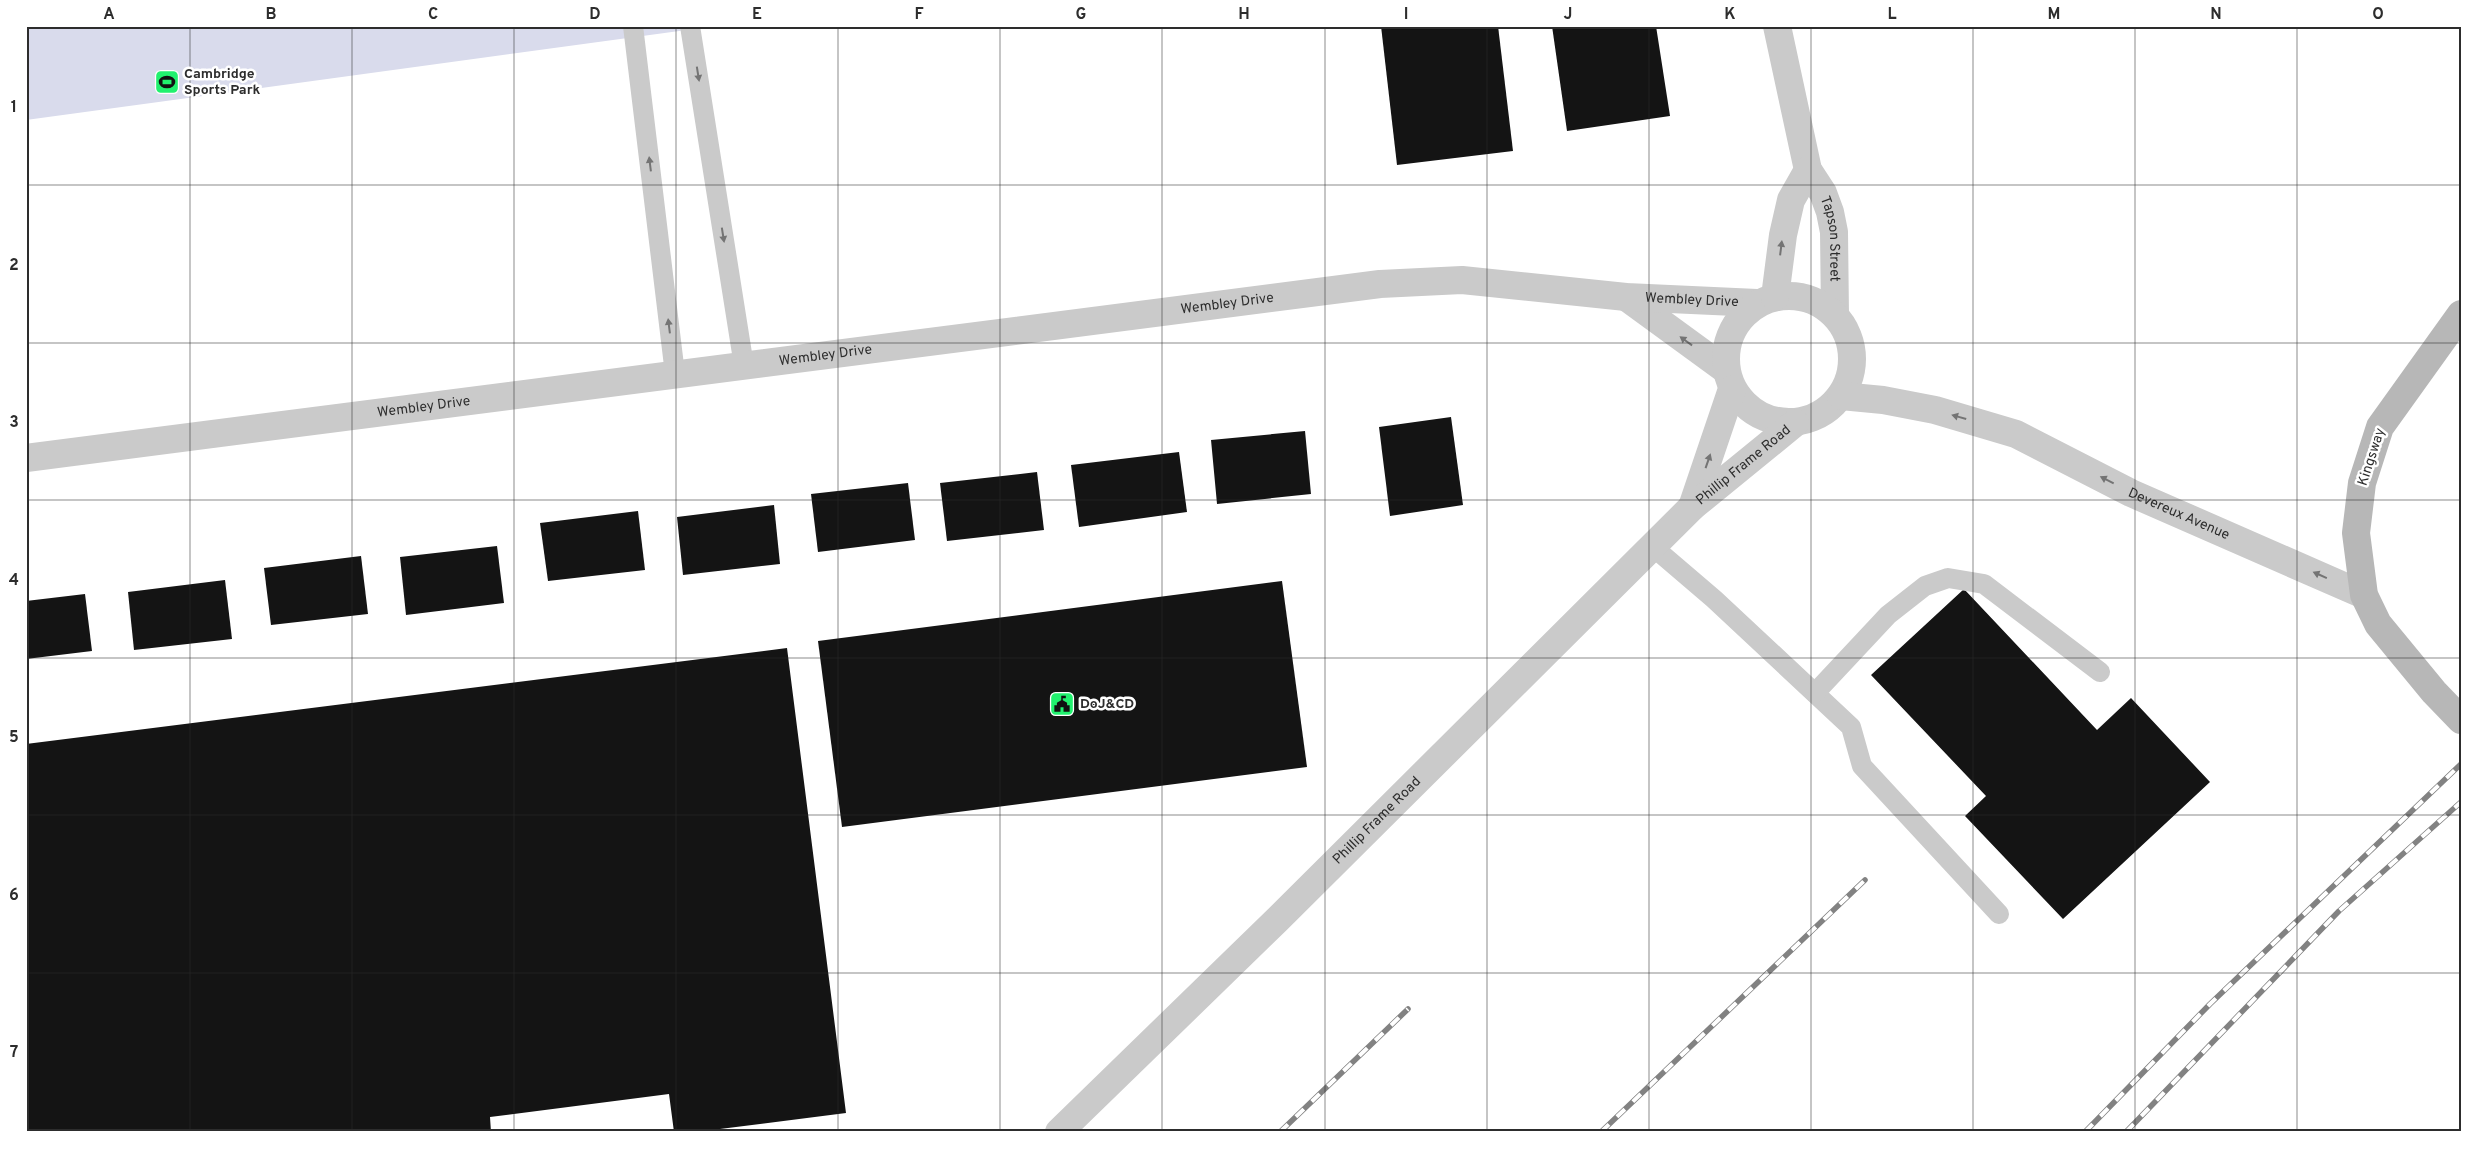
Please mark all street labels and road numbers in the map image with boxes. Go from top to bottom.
street label: Tapson Street [1816,194,1843,282]
street label: Wembley Drive [1180,289,1275,318]
street label: Wembley Drive [1645,289,1739,311]
street label: Wembley Drive [778,341,873,370]
street label: Wembley Drive [376,392,471,421]
street label: Phillip Frame Road [1693,421,1794,509]
street label: Kingsway [2355,426,2389,488]
street label: Devereux Avenue [2125,484,2232,544]
street label: Phillip Frame Road [1329,773,1424,868]

